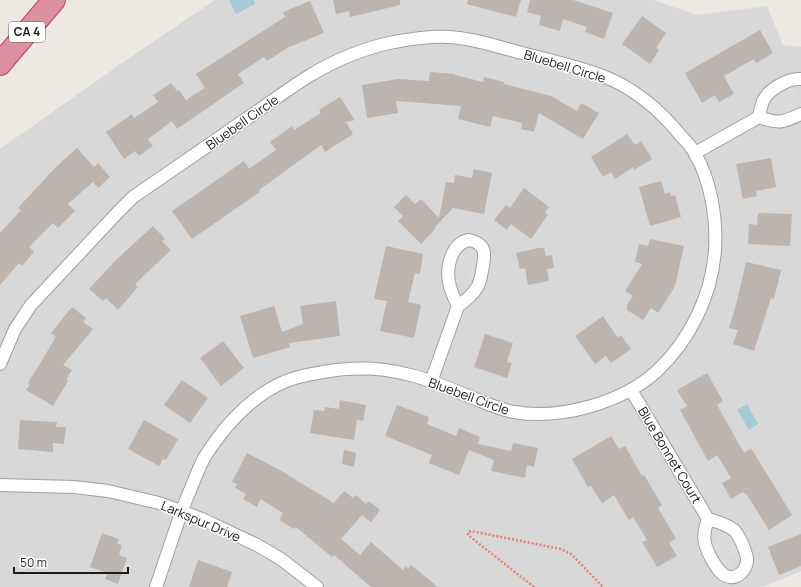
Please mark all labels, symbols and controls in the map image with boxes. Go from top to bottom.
road number: CA 4 [9,22,45,42]
street label: Bluebell Circle [522,45,609,87]
street label: Bluebell Circle [202,90,282,154]
street label: Bluebell Circle [426,373,512,419]
street label: Blue Bonnet Court [634,403,706,507]
street label: Larkspur Drive [158,496,244,546]
scale bar [14,549,128,575]
text: 50 m [20,554,47,571]

